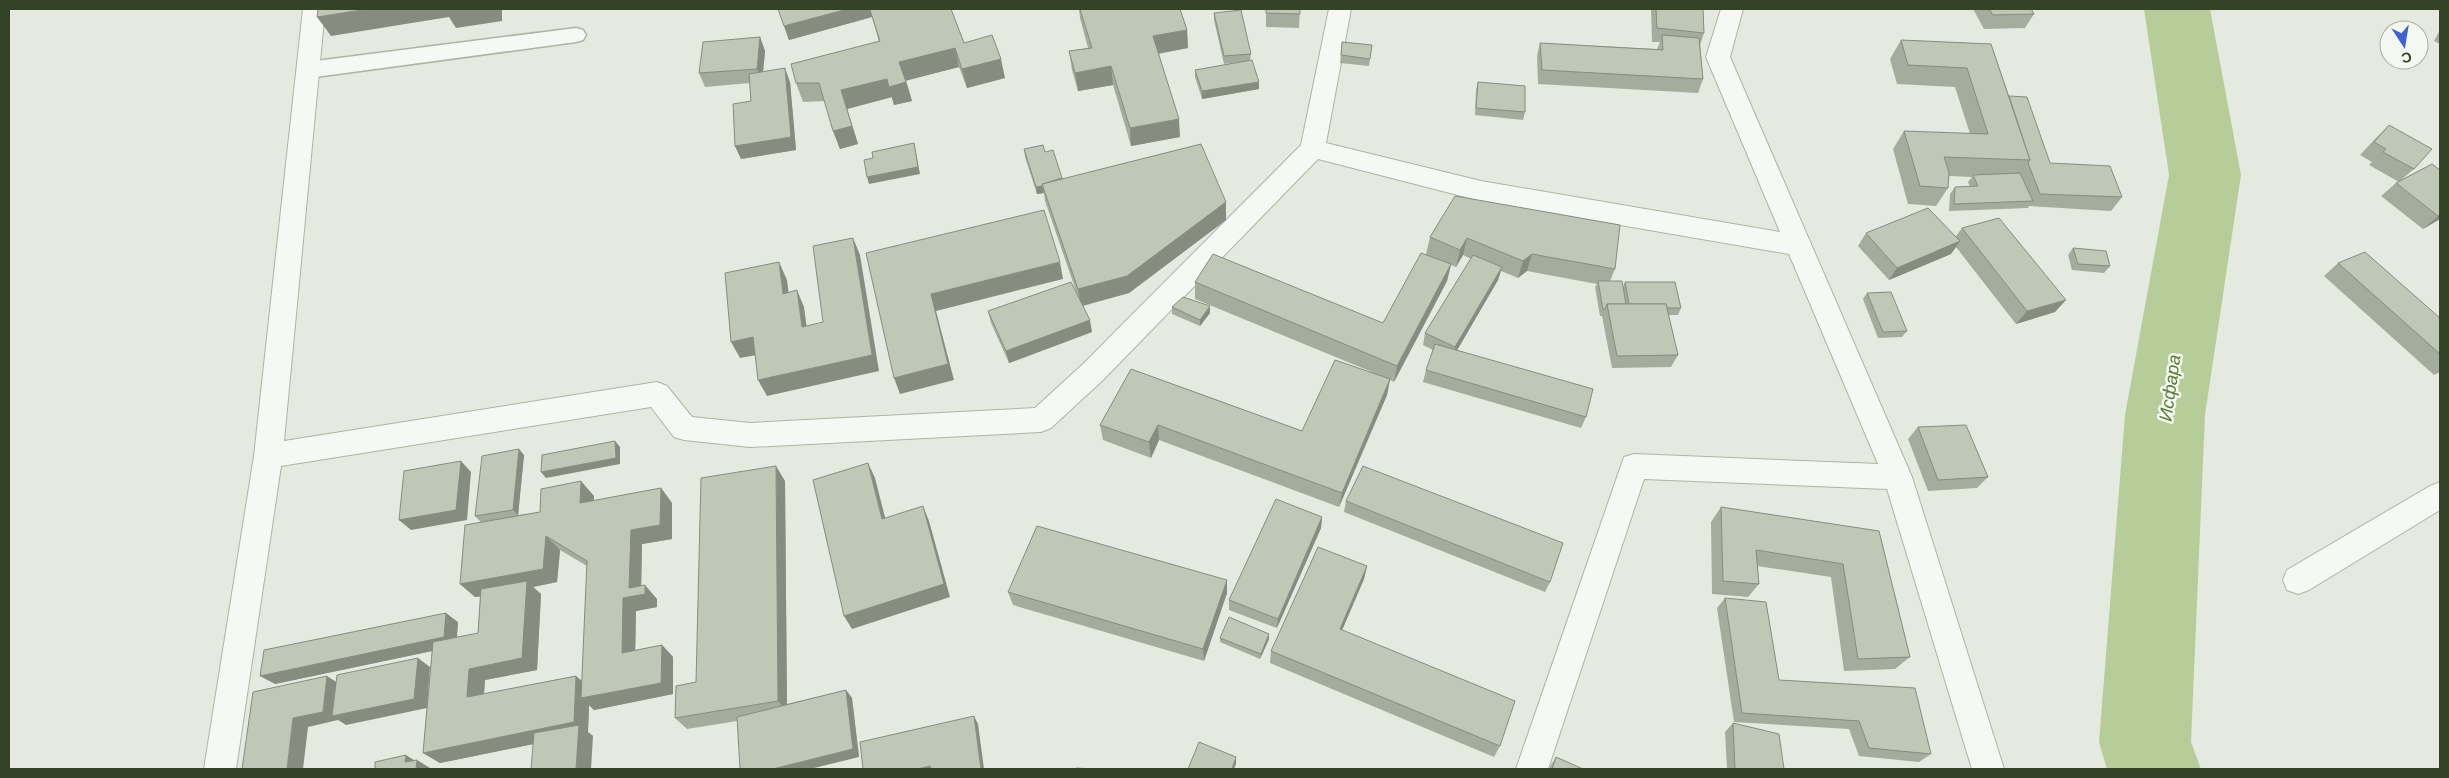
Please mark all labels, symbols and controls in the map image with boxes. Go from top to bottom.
north arrow [2379,20,2429,70]
text: С [2400,49,2413,67]
water label: Исфара [2155,353,2185,423]

